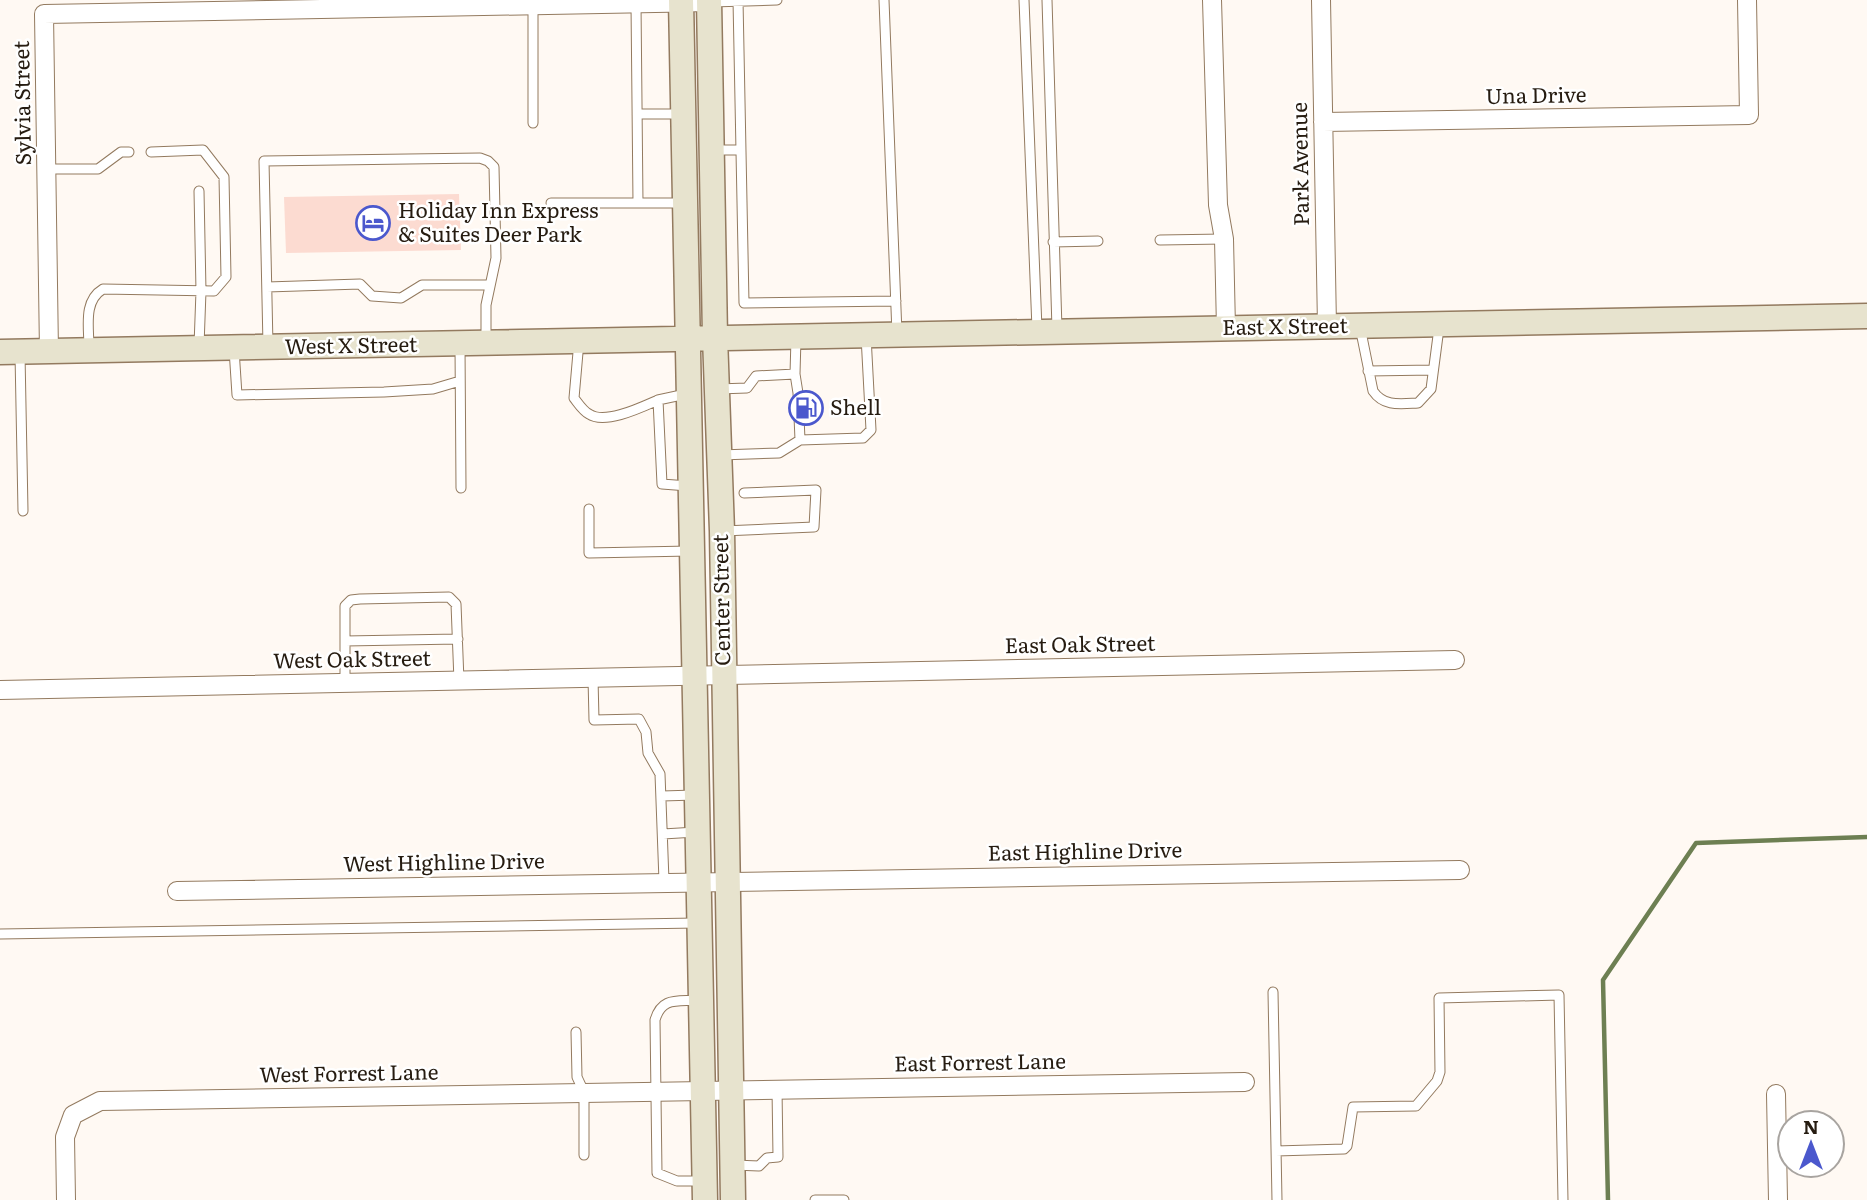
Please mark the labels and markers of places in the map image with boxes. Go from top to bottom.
place label: Holiday Inn Express & Suites Deer Park [398,193,598,248]
hotel icon: Holiday Inn Express & Suites Deer Park [354,204,392,242]
fuel station icon: Shell [787,389,825,427]
place label: Shell [830,390,881,421]

